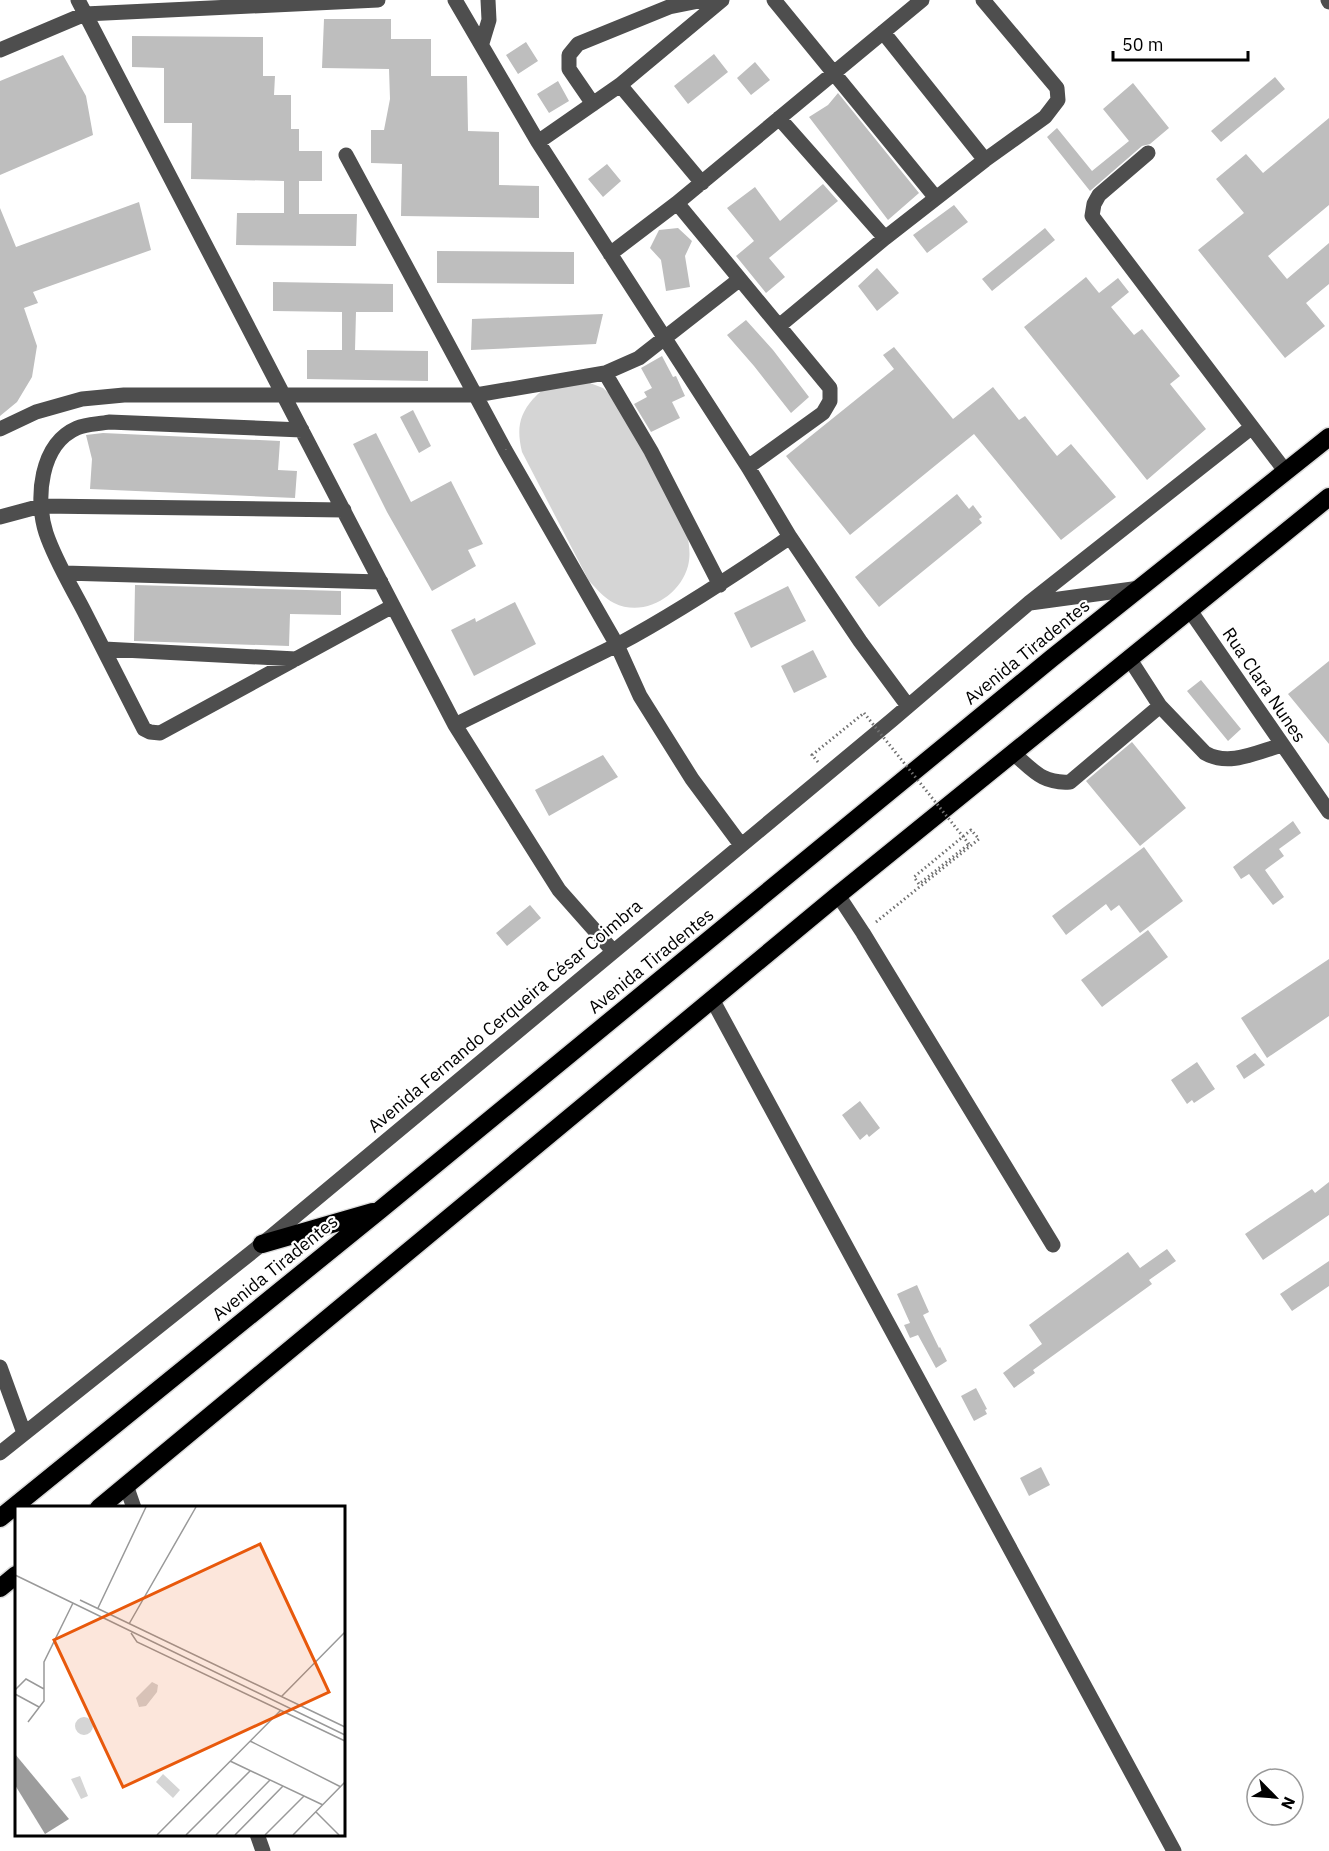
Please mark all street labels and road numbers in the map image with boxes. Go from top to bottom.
street label: Avenida Tiradentes [959,594,1094,709]
street label: Rua Clara Nunes [1218,623,1311,746]
street label: Avenida Fernando Cerqueira César Coimbra [363,894,647,1137]
street label: Avenida Tiradentes [583,903,718,1018]
street label: Avenida Tiradentes [207,1210,342,1325]

